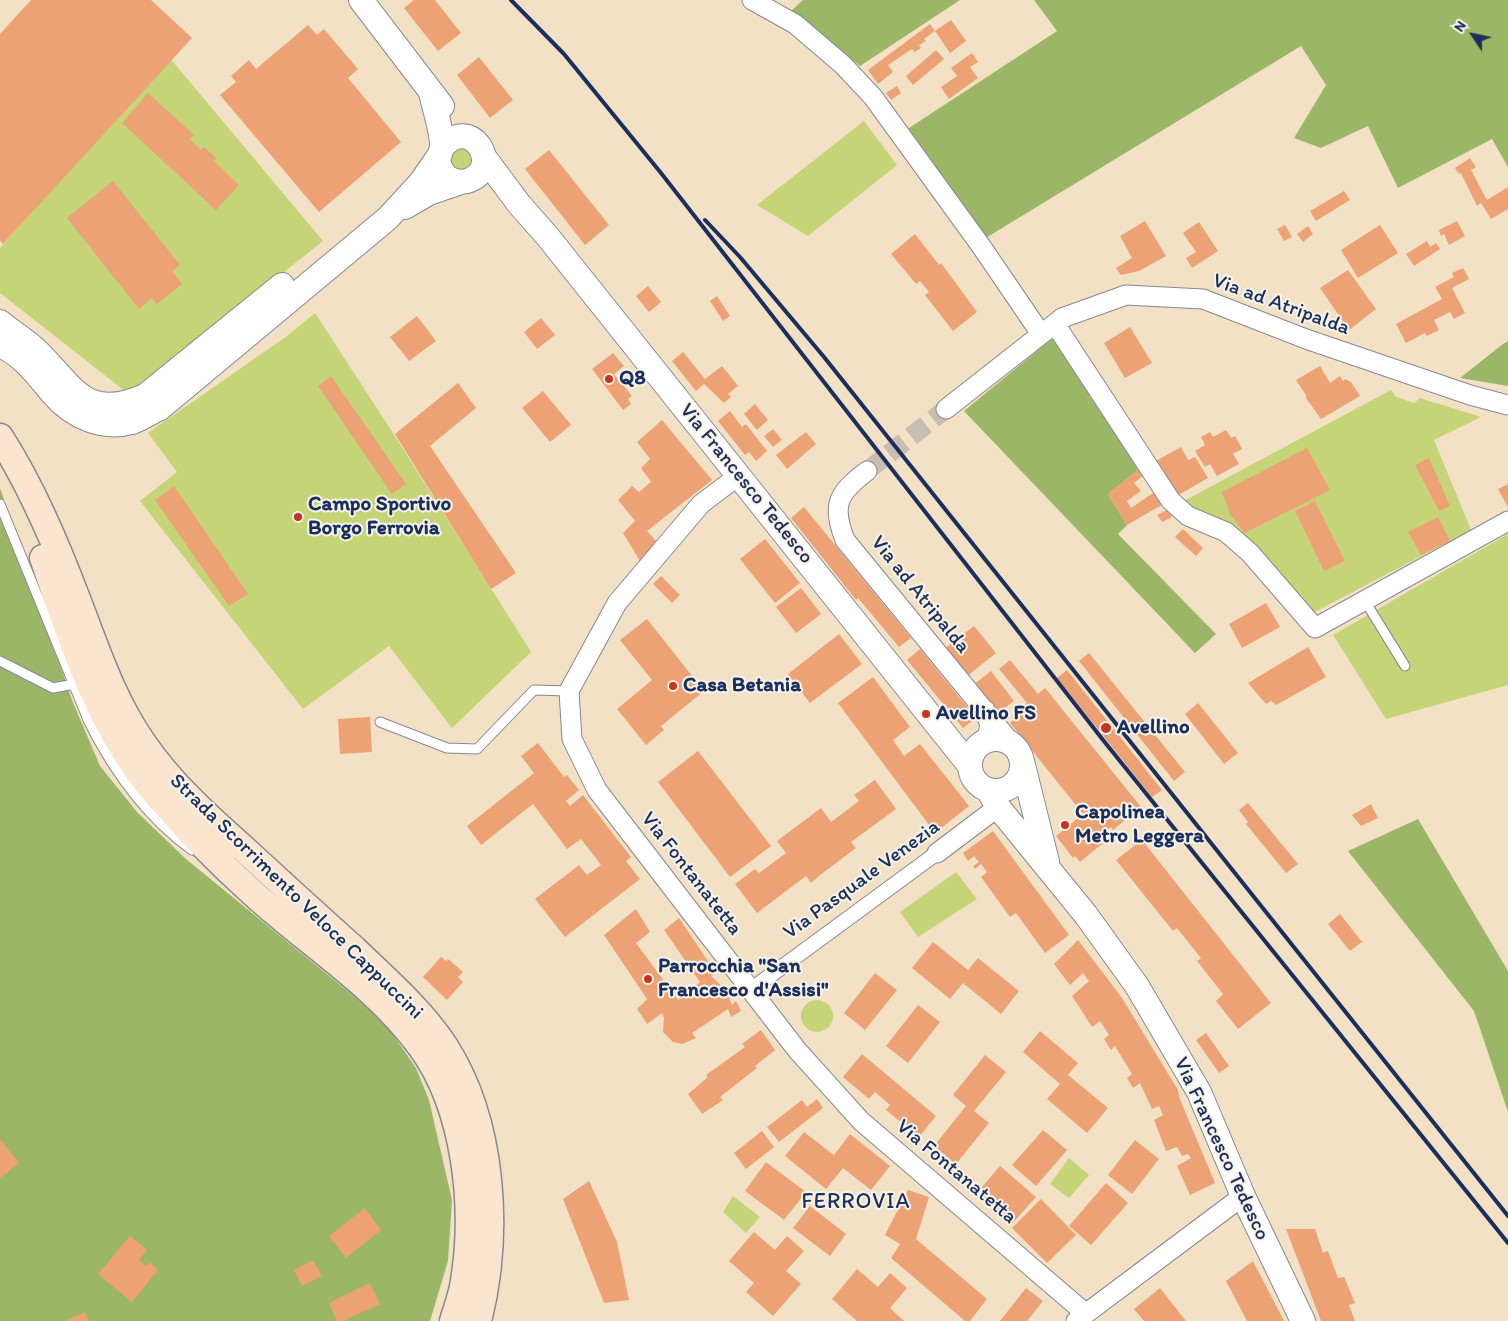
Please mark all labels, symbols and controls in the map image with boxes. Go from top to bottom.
north arrow [1448,10,1498,60]
text: N [1450,18,1470,35]
street label: Via ad Atripalda [1209,268,1353,342]
place label: Q8 [619,366,646,392]
marker: Q8 [603,373,615,385]
street label: Via Francesco Tedesco [674,399,818,569]
place label: Campo Sportivo Borgo Ferrovia [308,492,451,542]
marker: Campo Sportivo Borgo Ferrovia [292,511,304,523]
street label: Via ad Atripalda [865,531,975,659]
place label: Casa Betania [683,673,801,699]
marker: Casa Betania [667,680,679,692]
place label: Avellino FS [936,701,1036,727]
marker: Avellino FS [920,708,932,720]
place label: Avellino [1117,715,1190,741]
marker: Avellino [1099,721,1113,735]
street label: Strada Scorrimento Veloce Cappuccini [164,769,428,1025]
place label: Capolinea Metro Leggera [1075,800,1204,850]
street label: Via Fontanatetta [635,807,747,941]
street label: Via Pasquale Venezia [779,815,945,945]
marker: Capolinea Metro Leggera [1059,819,1071,831]
place label: Parrocchia "San Francesco d'Assisi" [658,954,829,1004]
marker: Parrocchia "San Francesco d'Assisi" [642,973,654,985]
street label: Via Francesco Tedesco [1168,1053,1274,1245]
street label: Via Fontanatetta [891,1114,1021,1230]
district label: FERROVIA [800,1189,912,1215]

